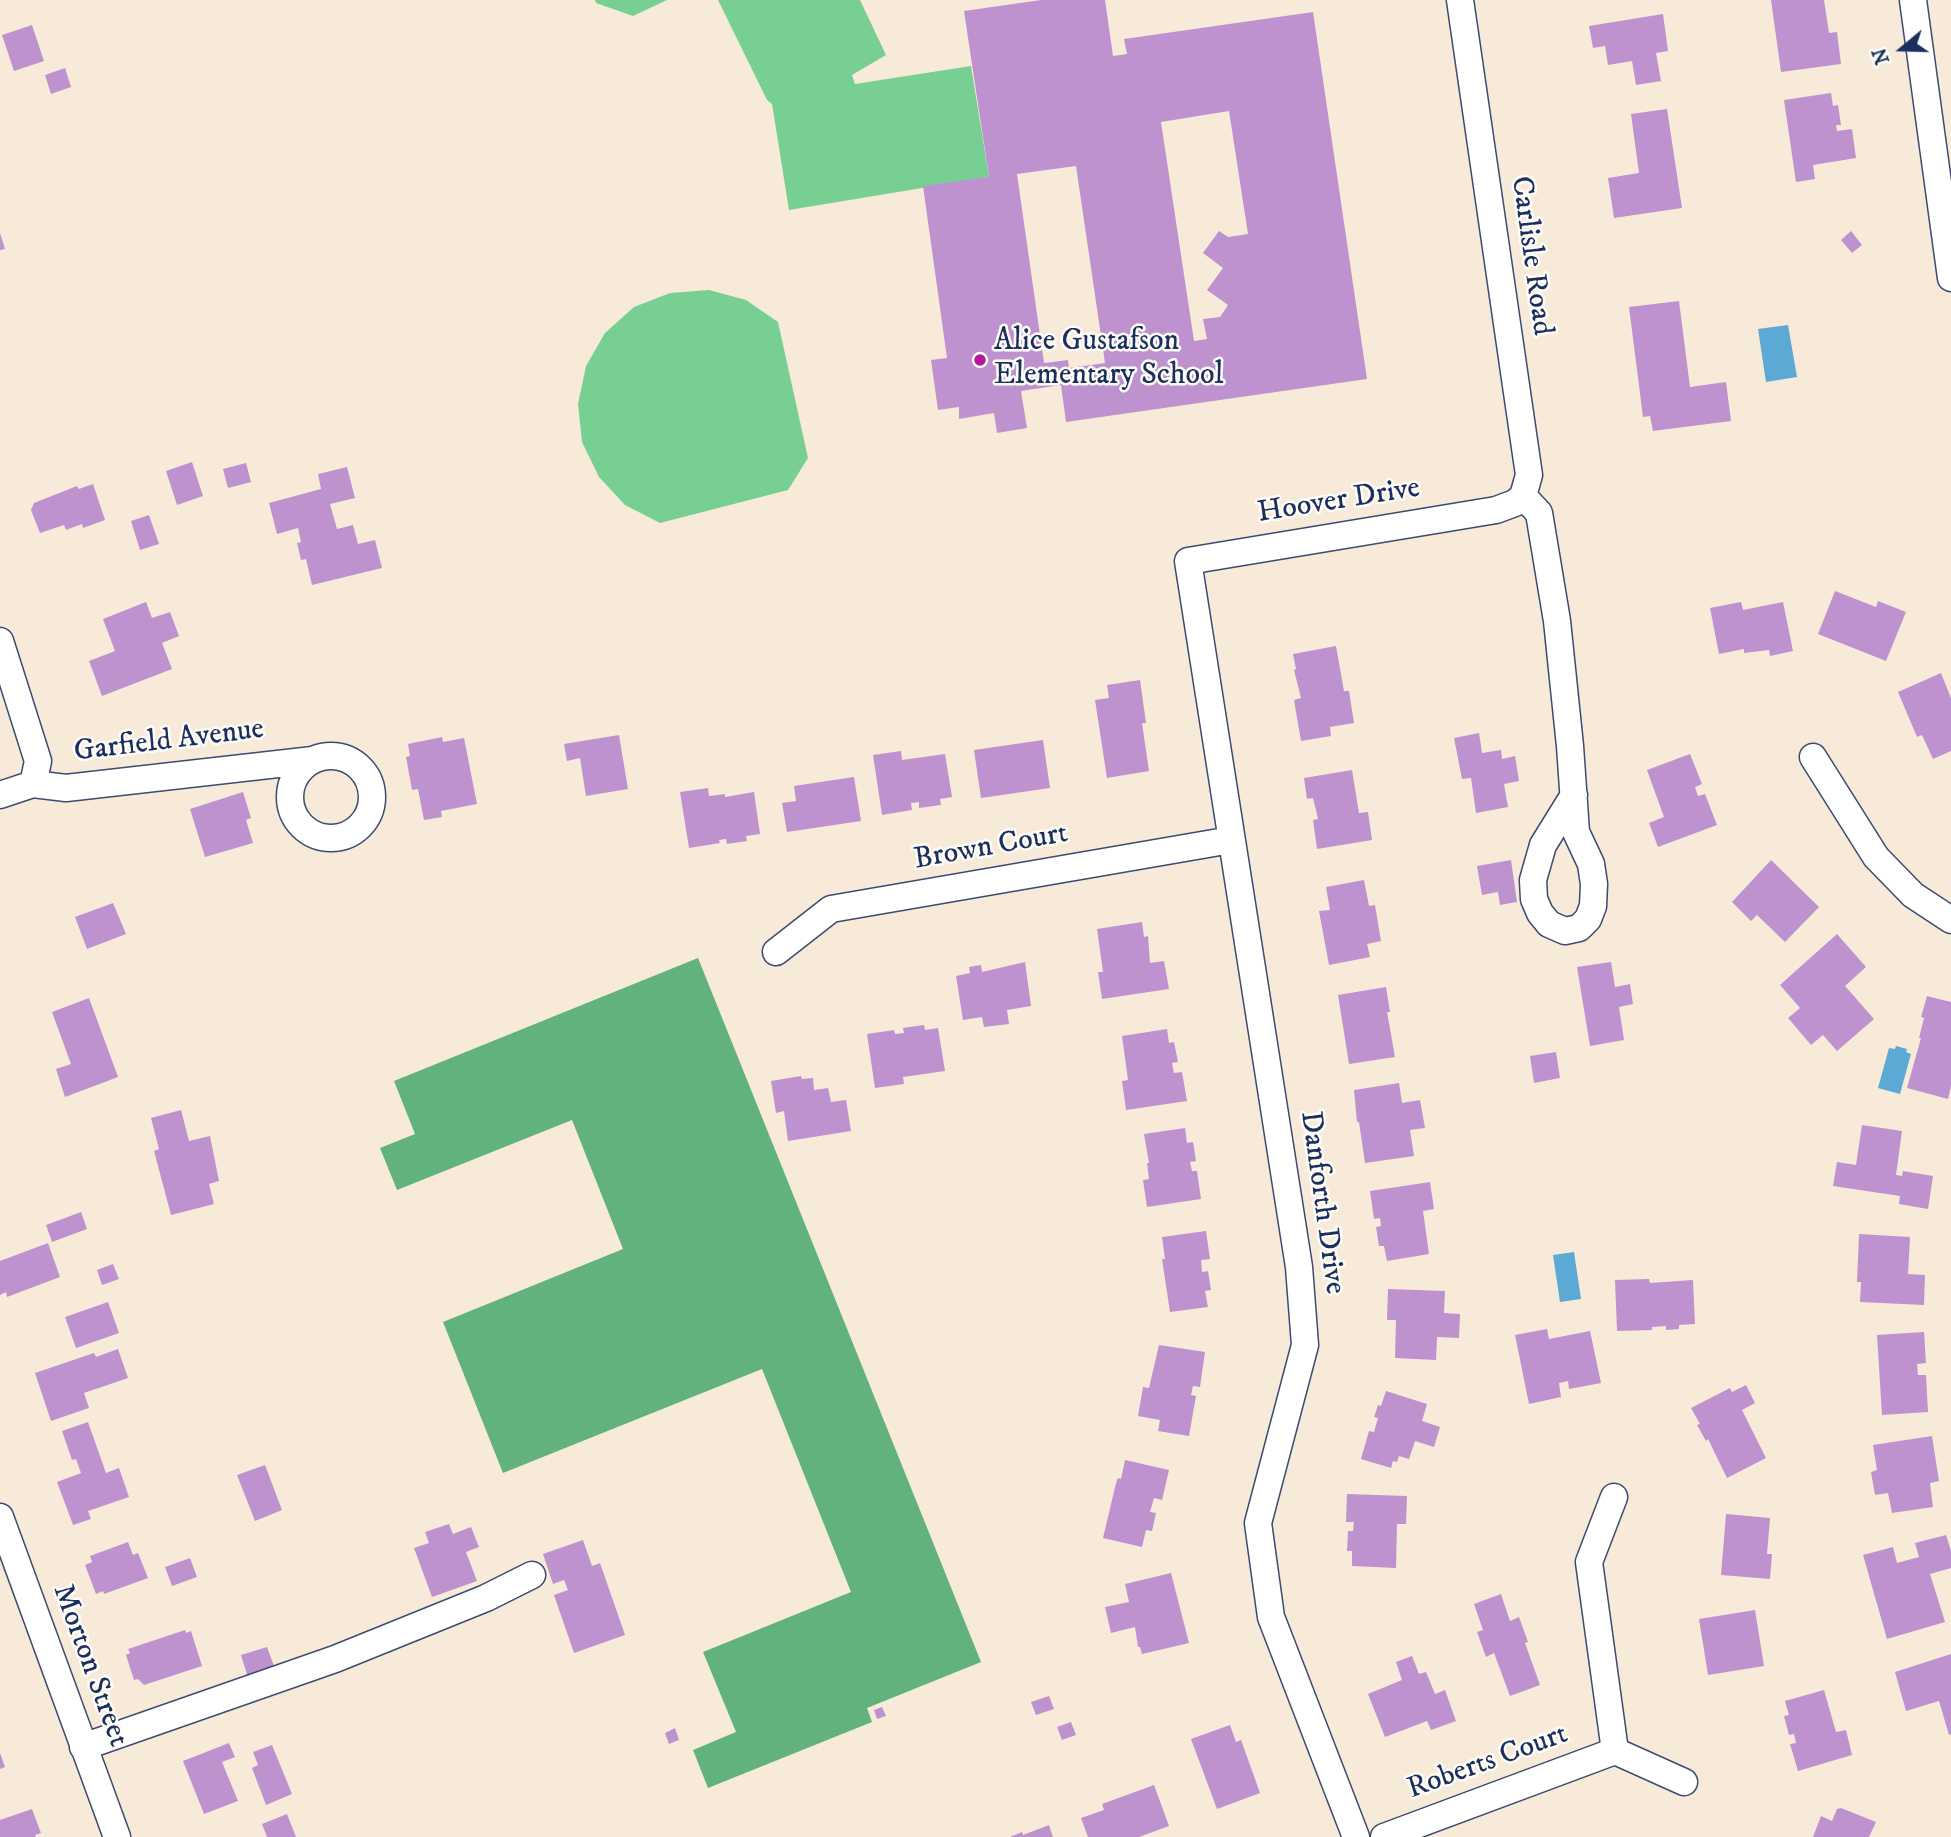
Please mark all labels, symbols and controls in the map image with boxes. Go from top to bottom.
north arrow [1867,14,1937,84]
text: N [1868,45,1895,67]
street label: Carlisle Road [1501,174,1559,338]
place label: Alice Gustafson Elementary School [994,325,1223,396]
marker: Alice Gustafson Elementary School [972,352,988,368]
street label: Hoover Drive [1255,471,1423,533]
street label: Garfield Avenue [72,712,266,772]
street label: Brown Court [911,817,1071,879]
street label: Danforth Drive [1290,1109,1352,1297]
street label: Morton Street [43,1580,135,1752]
street label: Roberts Court [1403,1717,1573,1809]

